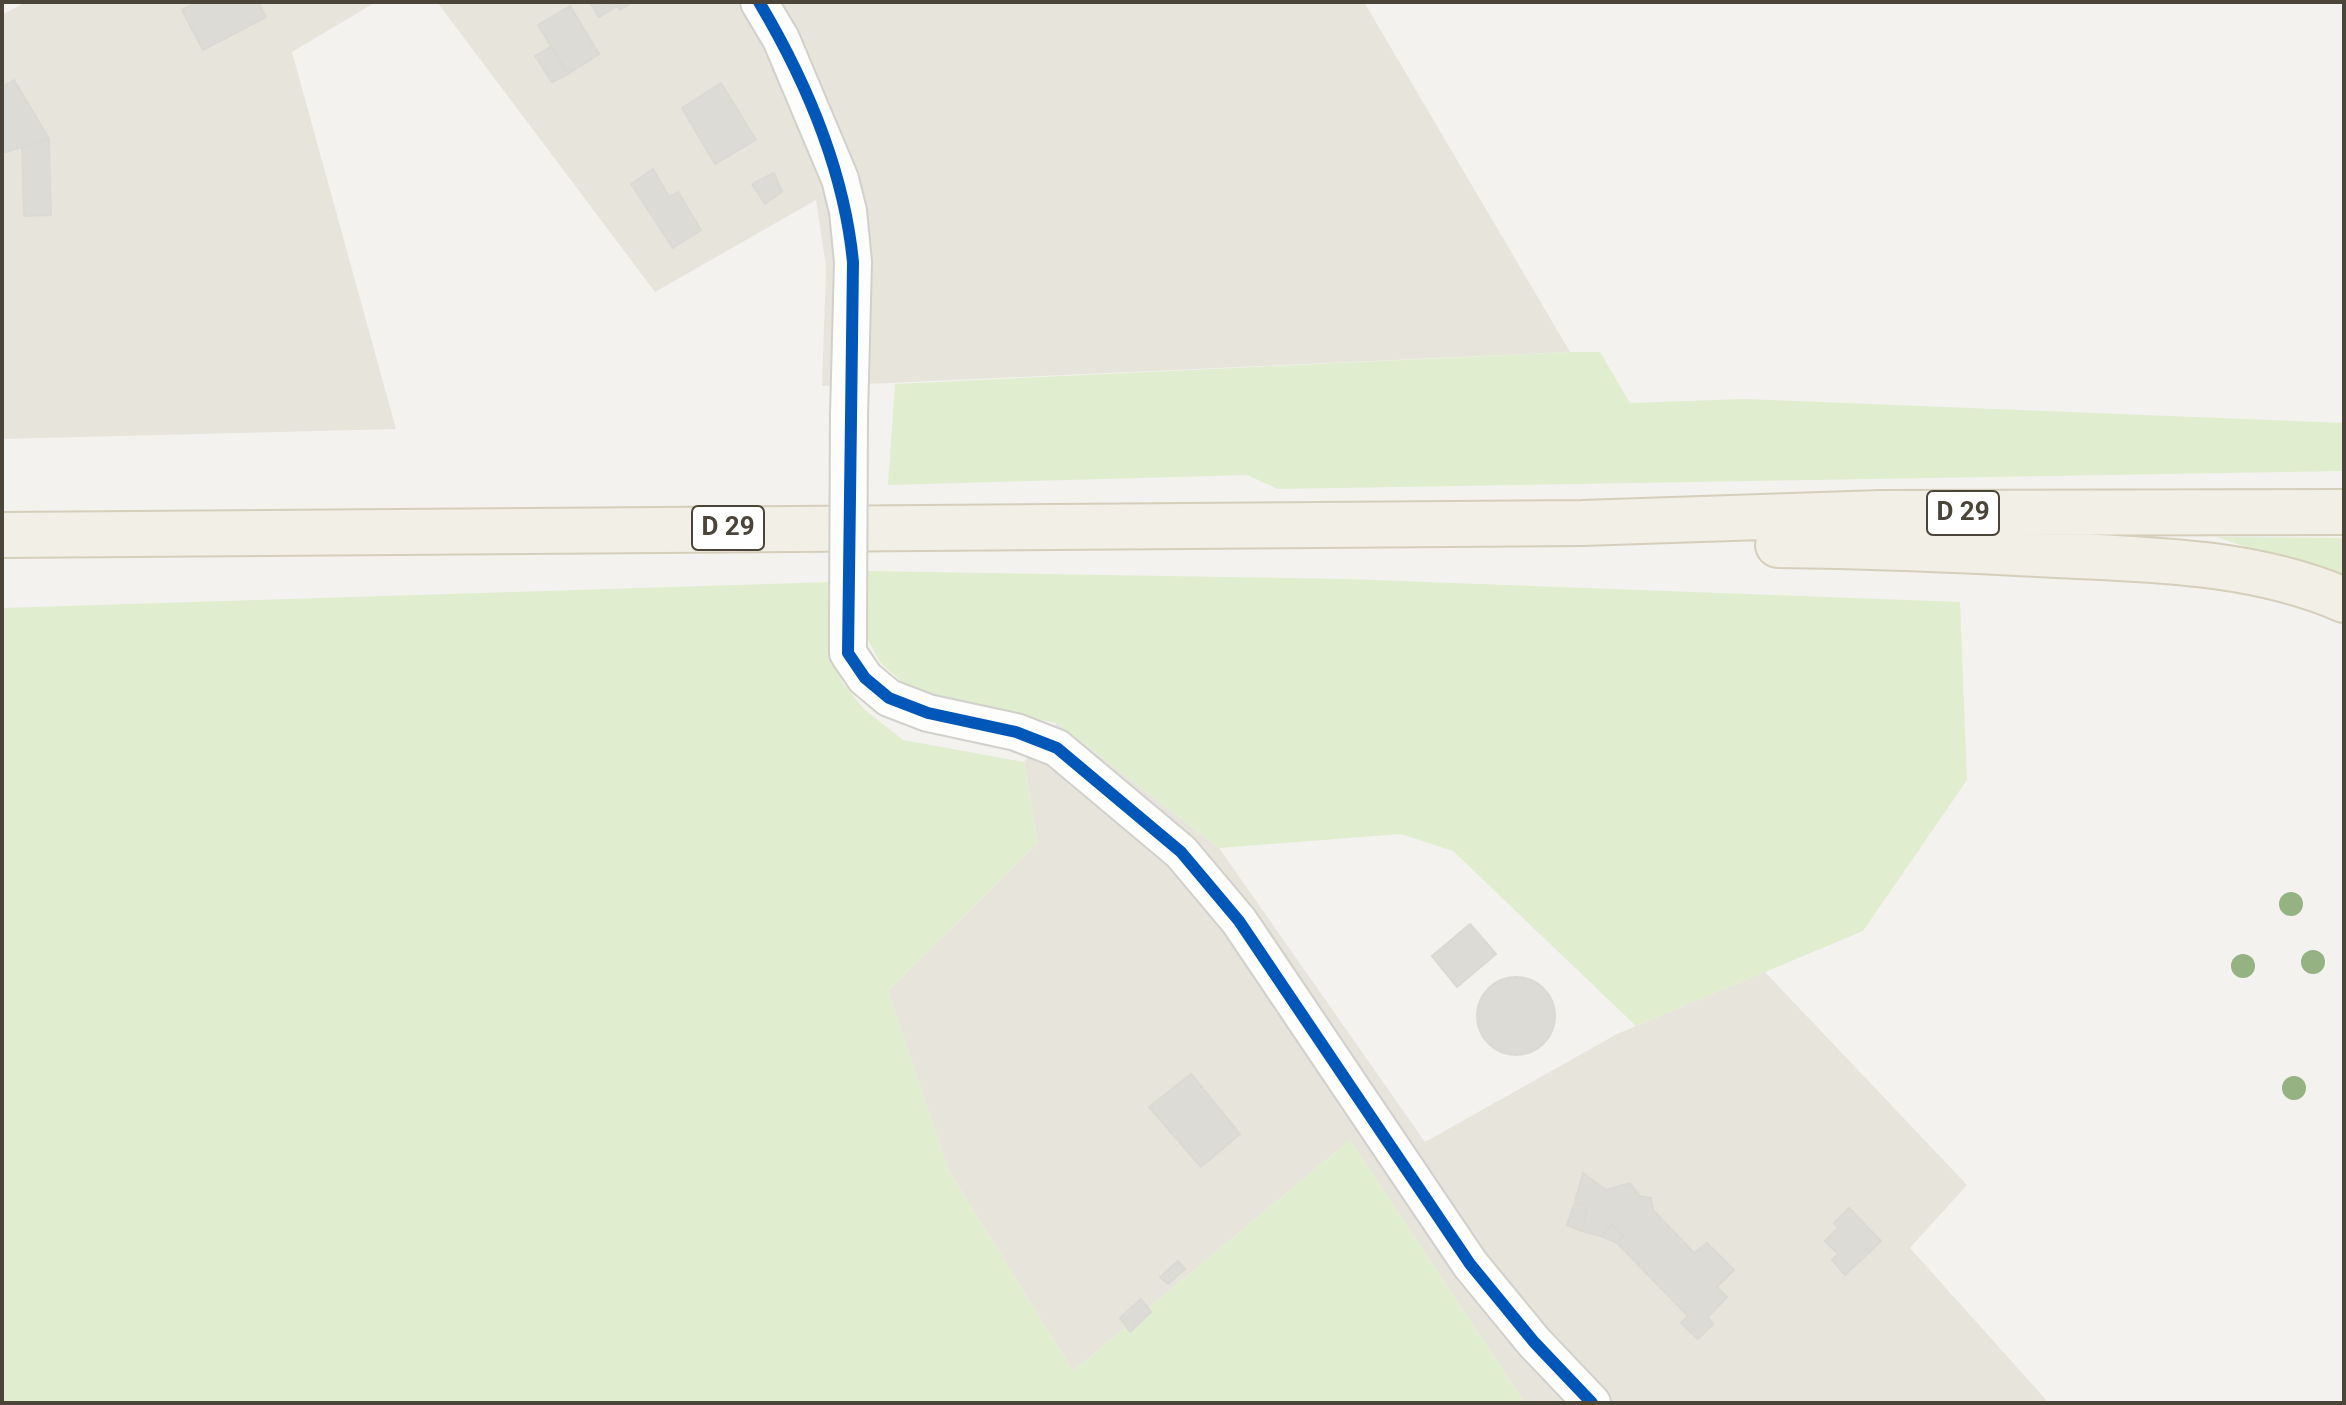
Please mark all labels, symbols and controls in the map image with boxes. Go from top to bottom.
road number: D 29 [1927,491,1999,535]
road number: D 29 [692,506,764,550]

